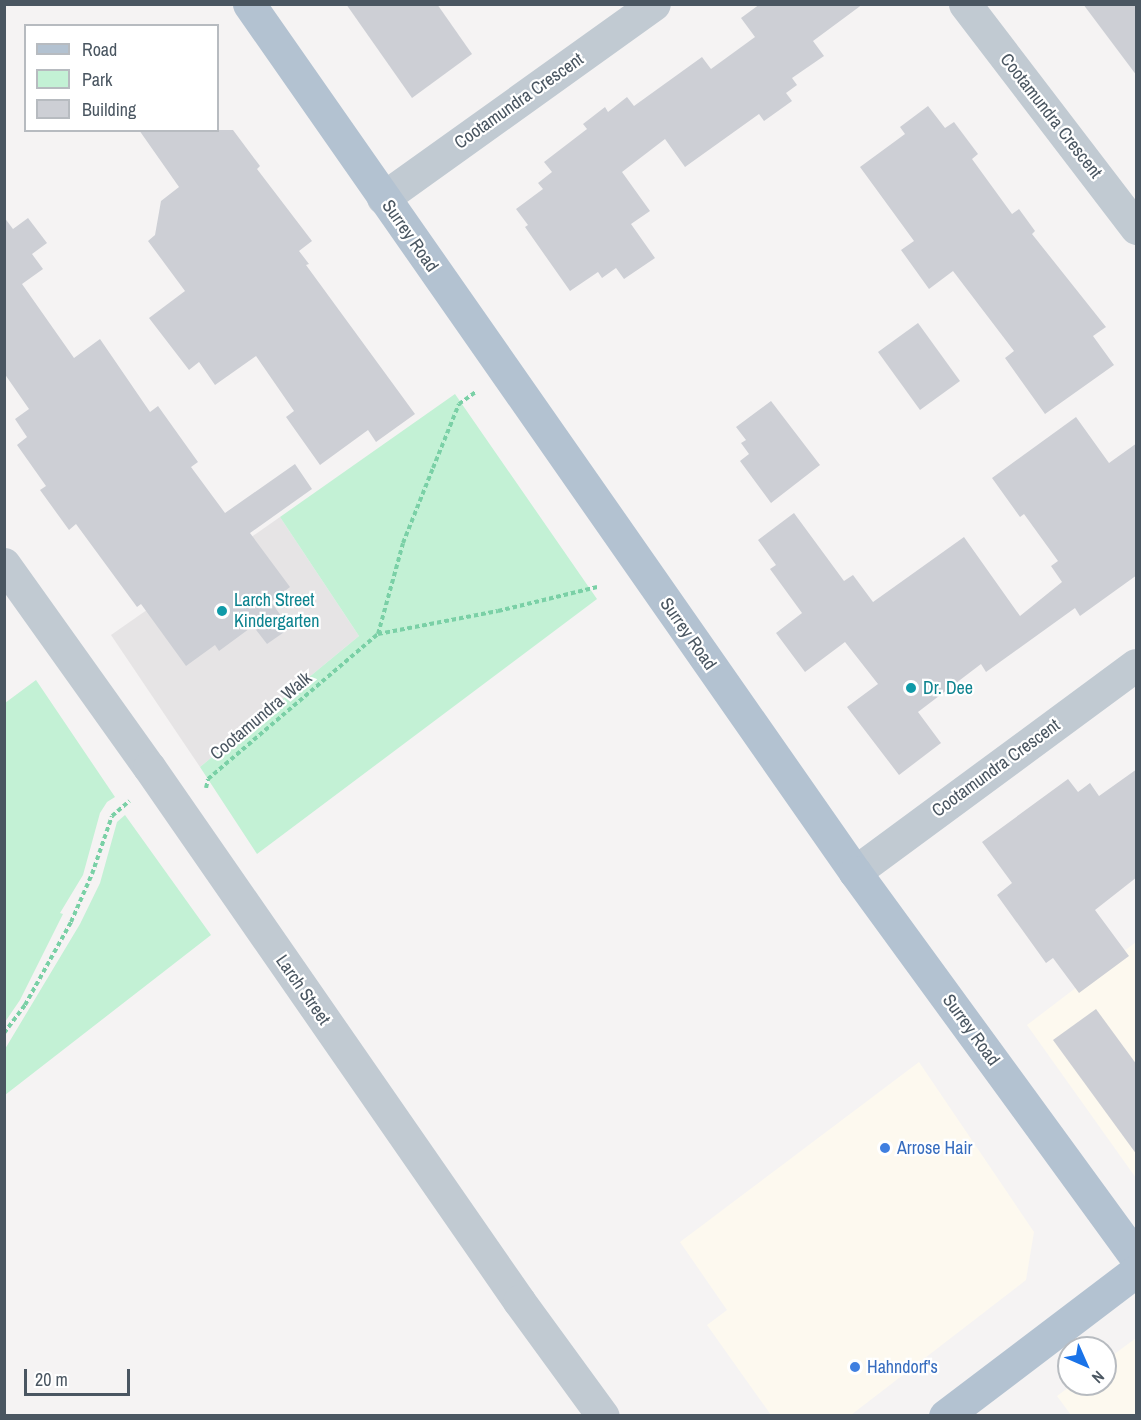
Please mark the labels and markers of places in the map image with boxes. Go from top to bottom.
place label: Larch Street Kindergarten [234,590,319,632]
marker: Larch Street Kindergarten [215,604,229,618]
place label: Dr. Dee [923,677,973,699]
marker: Dr. Dee [904,681,918,695]
place label: Arrose Hair [897,1137,972,1159]
marker: Arrose Hair [878,1141,892,1155]
place label: Hahndorf's [867,1356,938,1378]
marker: Hahndorf's [848,1360,862,1374]

